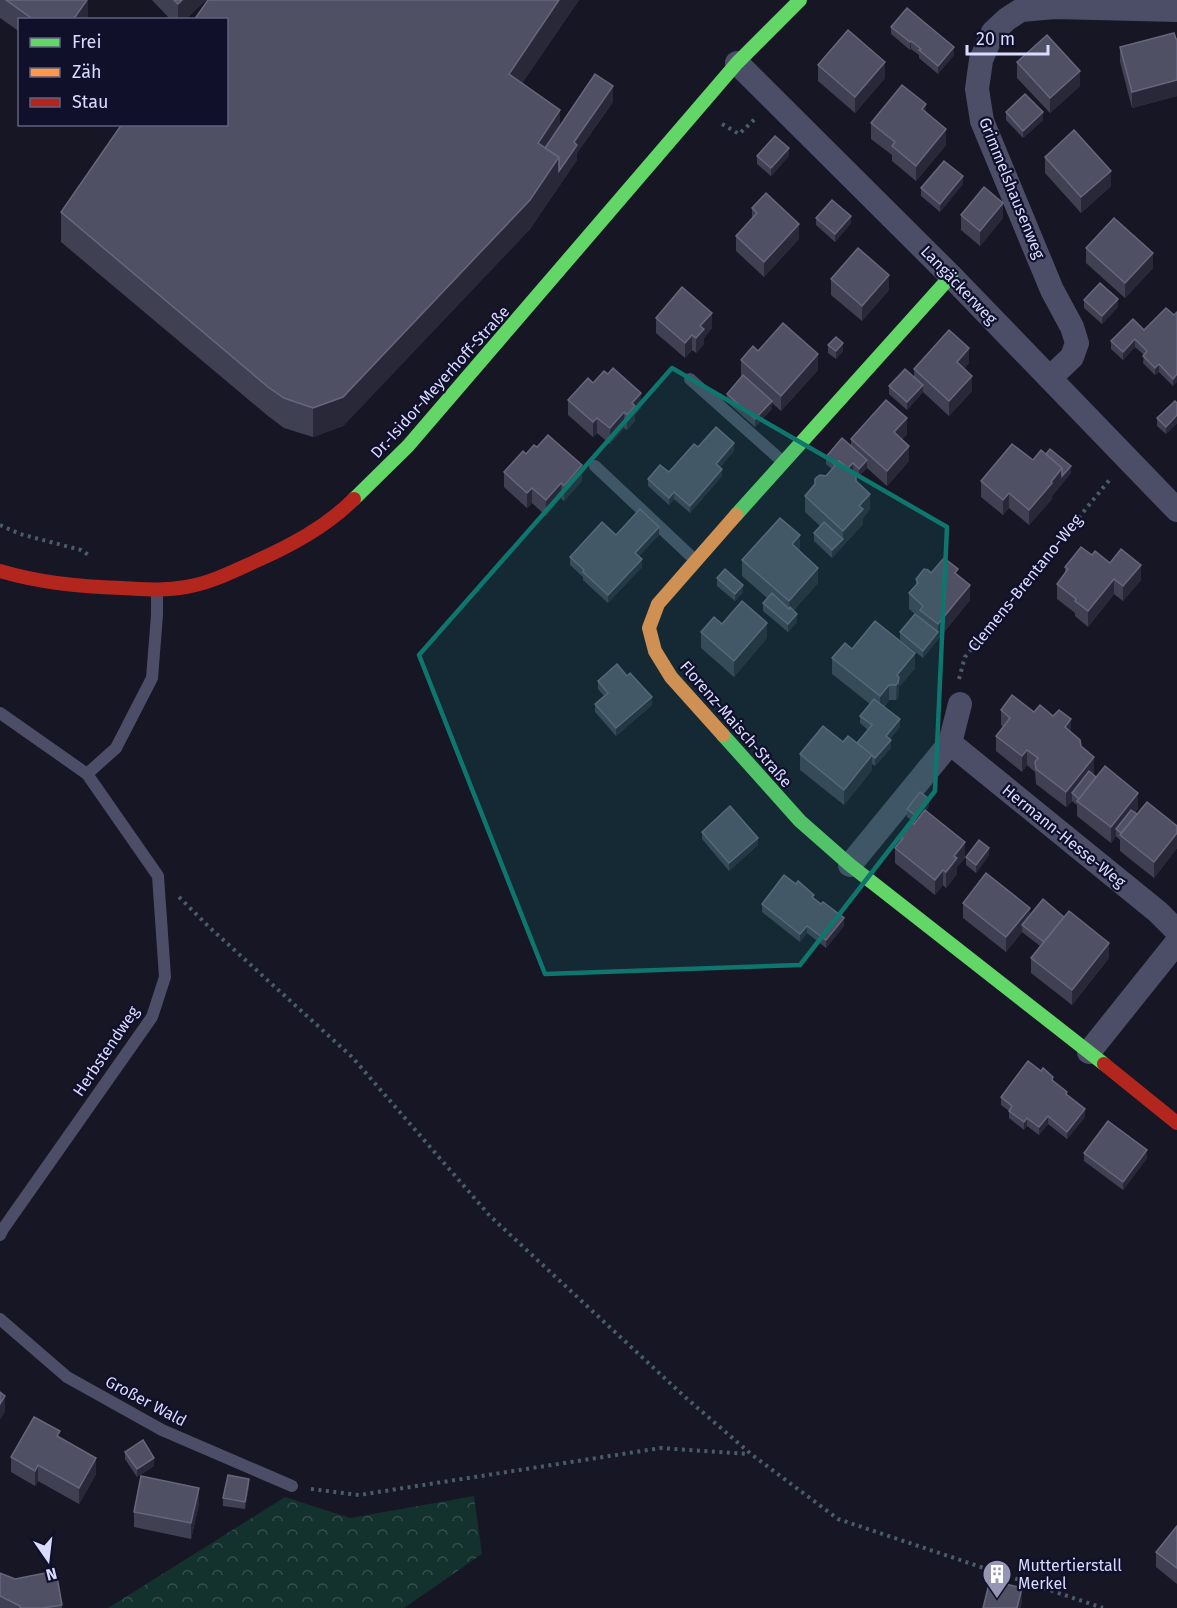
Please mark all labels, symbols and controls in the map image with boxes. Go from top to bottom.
legend [18,18,228,126]
scale bar [967,18,1048,56]
text: 20 m [976,28,1015,50]
text: Frei [72,31,102,53]
text: Zäh [72,61,101,83]
text: Stau [72,91,108,113]
street label: Grimmelshausenweg [975,115,1049,262]
street label: Langäckerweg [917,242,1002,329]
street label: Dr.-Isidor-Meyerhoff-Straße [367,302,513,462]
street label: Clemens-Brentano-Weg [964,510,1087,655]
street label: Florenz-Maisch-Straße [676,657,796,791]
street label: Hermann-Hesse-Weg [999,780,1130,892]
street label: Herbstendweg [69,1002,143,1100]
street label: Großer Wald [102,1372,190,1430]
north arrow [18,1530,78,1590]
place label: Muttertierstall Merkel [1018,1556,1122,1593]
building icon: Muttertierstall Merkel [981,1558,1013,1600]
text: N [44,1564,59,1585]

